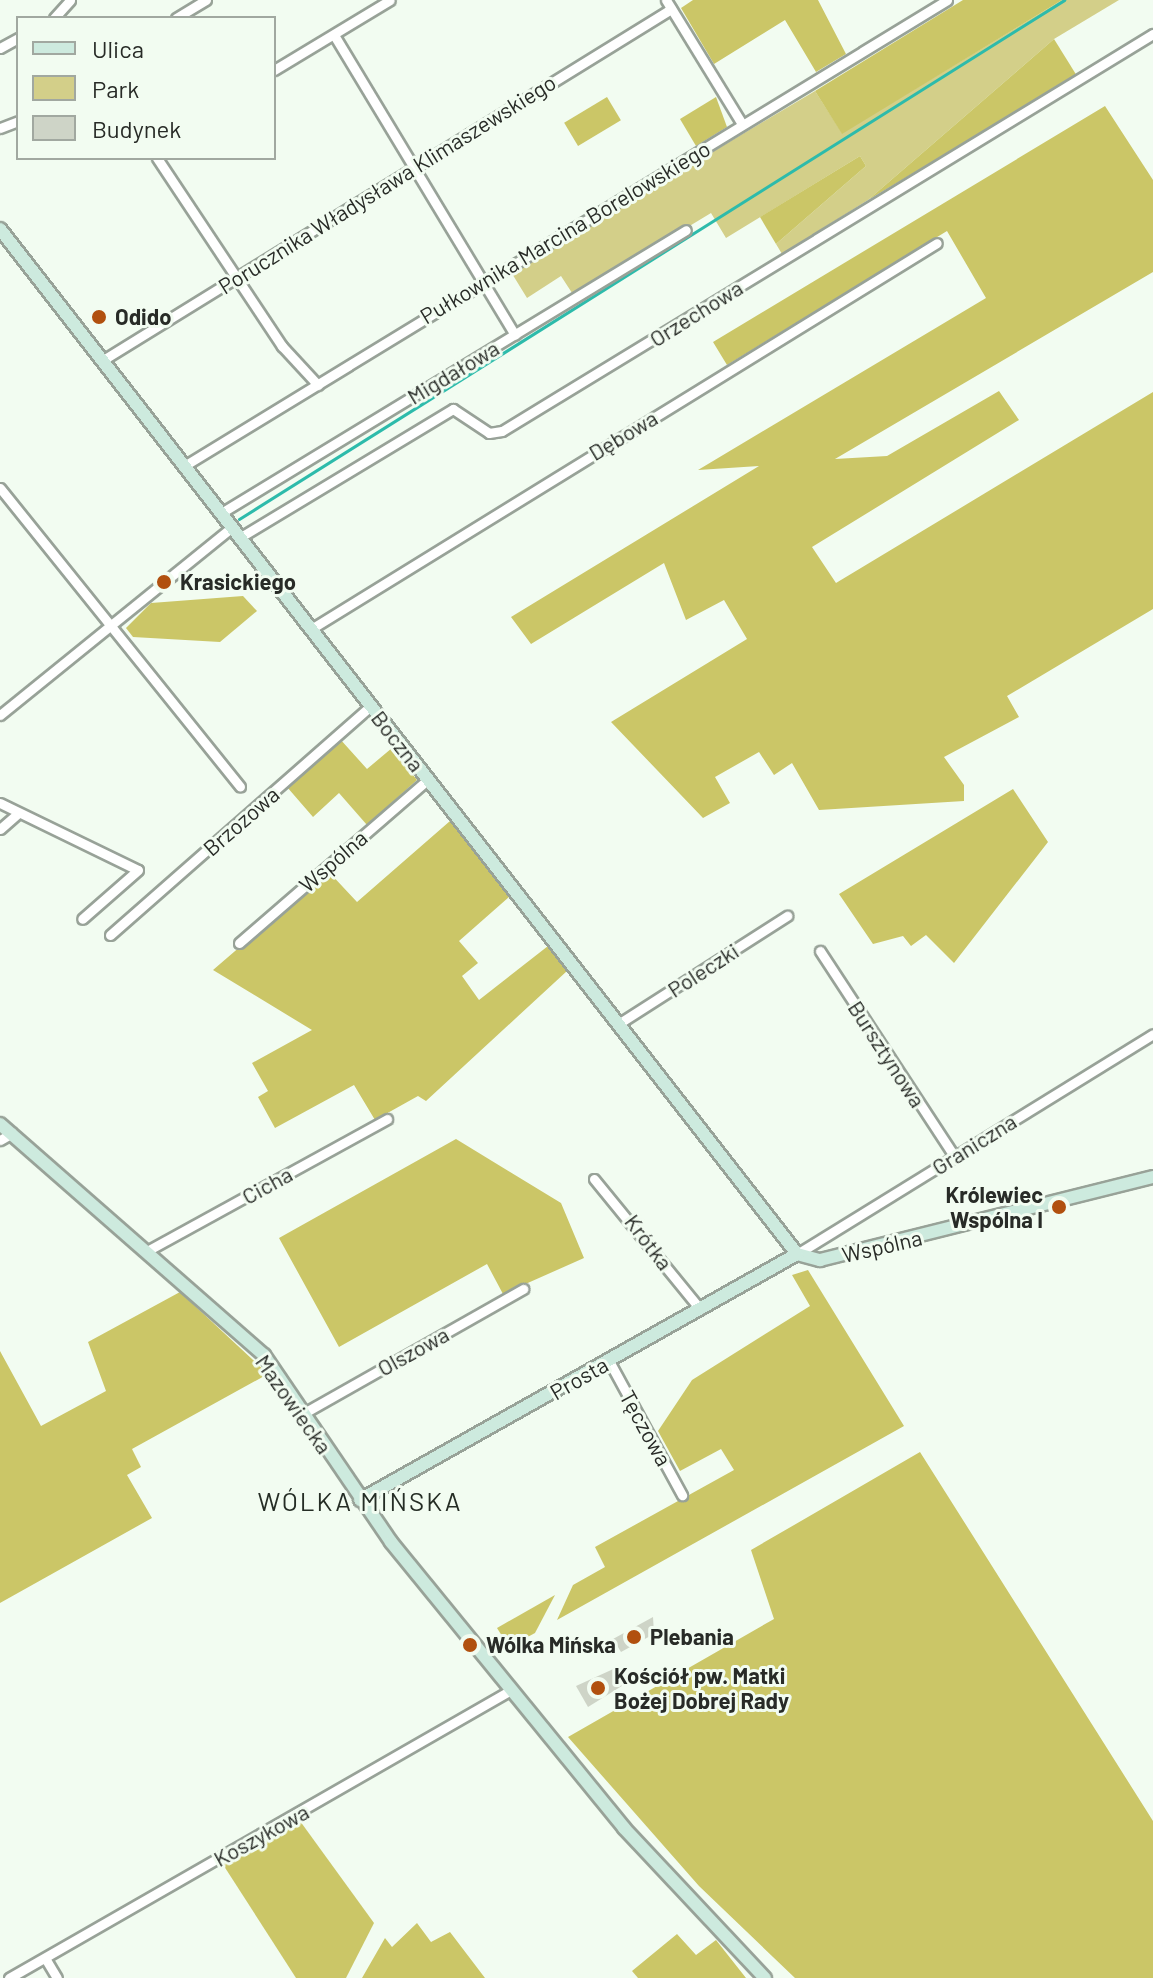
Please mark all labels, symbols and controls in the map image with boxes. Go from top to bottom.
legend [16,16,276,160]
text: Ulica [92,34,144,63]
street label: Porucznika Władysława Klimaszewskiego [213,69,561,299]
text: Park [92,74,139,103]
text: Budynek [92,114,181,143]
street label: Pułkownika Marcina Borelowskiego [415,135,715,329]
street label: Orzechowa [645,274,747,352]
place label: Odido [115,304,171,330]
marker: Odido [90,308,108,326]
street label: Migdałowa [402,334,504,410]
street label: Dębowa [584,404,662,466]
place label: Krasickiego [180,569,296,595]
marker: Krasickiego [155,573,173,591]
street label: Boczna [366,705,430,777]
street label: Brzozowa [198,781,284,861]
street label: Wspólna [294,824,372,898]
street label: Poleczki [663,937,743,1003]
street label: Bursztynowa [843,996,931,1112]
street label: Graniczna [927,1108,1021,1180]
street label: Cicha [237,1160,297,1210]
place label: Królewiec Wspólna I [946,1181,1043,1232]
marker: Królewiec Wspólna I [1050,1198,1068,1216]
street label: Krótka [619,1209,679,1275]
street label: Wspólna [839,1224,925,1268]
street label: Olszowa [373,1321,453,1381]
street label: Mazowiecka [250,1349,338,1459]
street label: Prosta [545,1351,613,1405]
street label: Tęczowa [614,1386,678,1470]
district label: WÓLKA MIŃSKA [257,1485,463,1517]
place label: Plebania [650,1624,734,1650]
marker: Plebania [625,1628,643,1646]
place label: Wólka Mińska [486,1632,616,1658]
marker: Wólka Mińska [461,1636,479,1654]
place label: Kościół pw. Matki Bożej Dobrej Rady [614,1662,789,1714]
marker: Kościół pw. Matki Bożej Dobrej Rady [589,1679,607,1697]
street label: Koszykowa [209,1798,313,1872]

